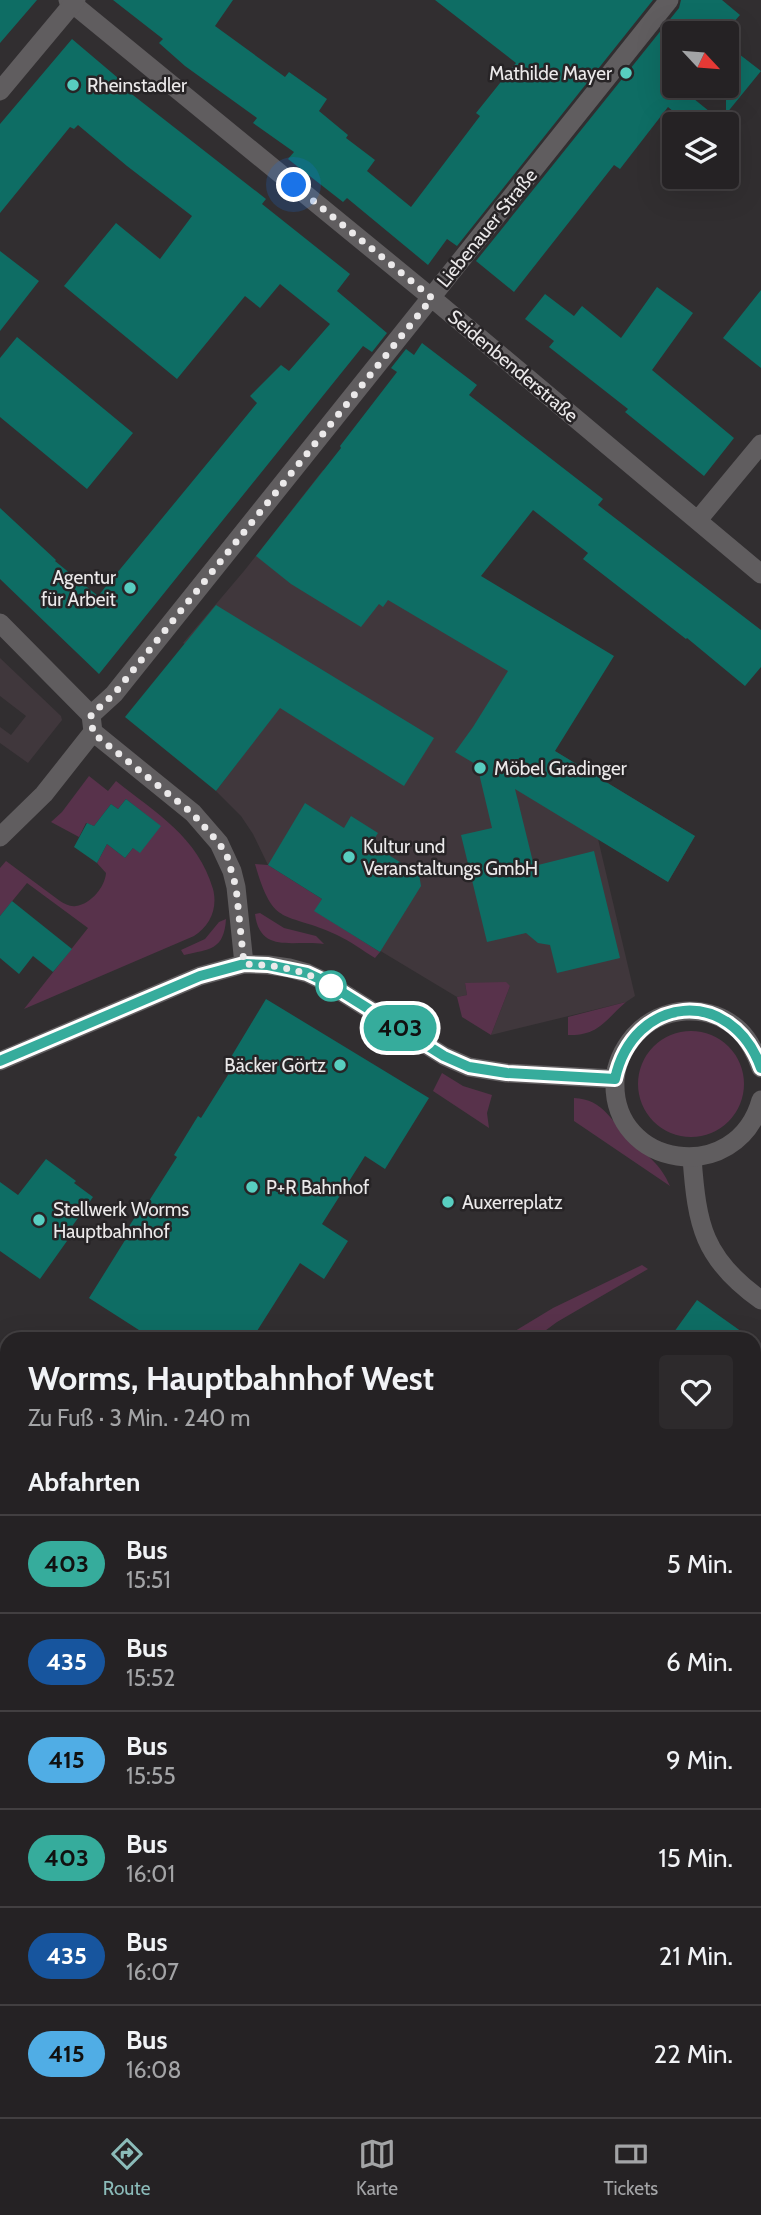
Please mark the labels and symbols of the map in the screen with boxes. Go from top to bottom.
north arrow [662,21,738,98]
place label: Mathilde Mayer [489,62,612,85]
marker: Mathilde Mayer [618,65,634,81]
place label: Rheinstadler [87,74,187,97]
marker: Rheinstadler [65,77,81,93]
street label: Liebenauer Straße [432,164,542,292]
your location [276,167,311,202]
street label: Seidenbenderstraße [443,305,583,427]
place label: Agentur für Arbeit [41,566,117,611]
marker: Agentur für Arbeit [122,580,138,596]
place label: Möbel Gradinger [494,757,627,780]
marker: Möbel Gradinger [472,760,488,776]
place label: Kultur und Veranstaltungs GmbH [363,835,538,880]
marker: Kultur und Veranstaltungs GmbH [341,849,357,865]
unlabelled marker [316,971,346,1001]
line badge: 403 [360,1005,440,1051]
place label: Bäcker Görtz [224,1054,326,1077]
marker: Bäcker Görtz [332,1057,348,1073]
place label: P+R Bahnhof [266,1176,370,1199]
marker: P+R Bahnhof [244,1179,260,1195]
place label: Auxerreplatz [462,1191,563,1214]
marker: Auxerreplatz [440,1194,456,1210]
place label: Stellwerk Worms Hauptbahnhof [53,1198,189,1243]
marker: Stellwerk Worms Hauptbahnhof [31,1212,47,1228]

